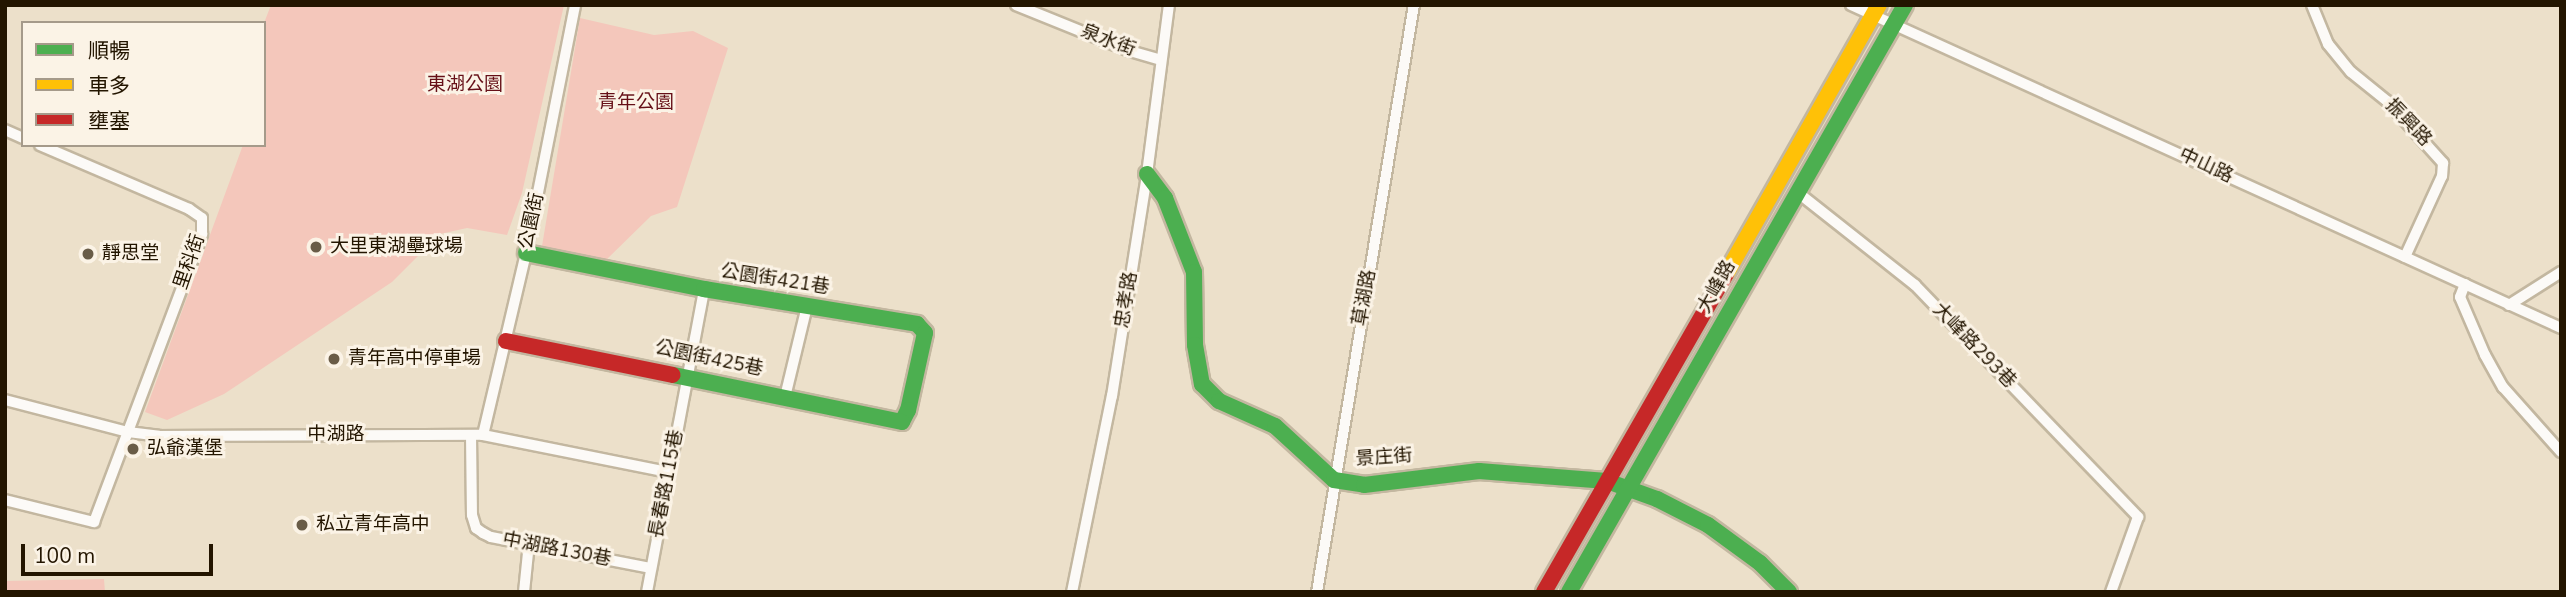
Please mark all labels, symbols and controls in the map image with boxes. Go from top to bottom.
street label: 泉水街 [1077,20,1139,62]
legend [21,21,266,147]
text: 順暢 [88,37,130,65]
text: 車多 [88,72,130,100]
park label: 東湖公園 [427,74,503,96]
park label: 青年公園 [598,92,674,114]
street label: 振興路 [2380,95,2436,151]
text: 壅塞 [88,107,130,135]
street label: 中山路 [2175,144,2237,188]
street label: 公園街 [515,191,549,251]
street label: 里科街 [170,231,210,293]
place label: 大里東湖壘球場 [330,236,463,258]
marker: 大里東湖壘球場 [308,239,324,255]
place label: 靜思堂 [102,243,159,265]
marker: 靜思堂 [80,246,96,262]
street label: 大峰路 [1693,257,1741,317]
street label: 公園街421巷 [719,260,831,300]
street label: 草湖路 [1349,268,1381,328]
street label: 忠孝路 [1111,270,1143,330]
street label: 大峰路293巷 [1928,298,2020,394]
street label: 公園街425巷 [653,336,765,382]
place label: 青年高中停車場 [348,348,481,370]
marker: 青年高中停車場 [326,351,342,367]
street label: 中湖路 [308,424,364,446]
street label: 長春路115巷 [645,428,689,540]
place label: 弘爺漢堡 [147,438,223,460]
marker: 弘爺漢堡 [125,441,141,457]
street label: 景庄街 [1355,445,1413,471]
place label: 私立青年高中 [316,514,430,536]
marker: 私立青年高中 [294,517,310,533]
street label: 中湖路130巷 [501,528,613,572]
scale bar [24,530,217,574]
text: 100 m [34,542,95,570]

